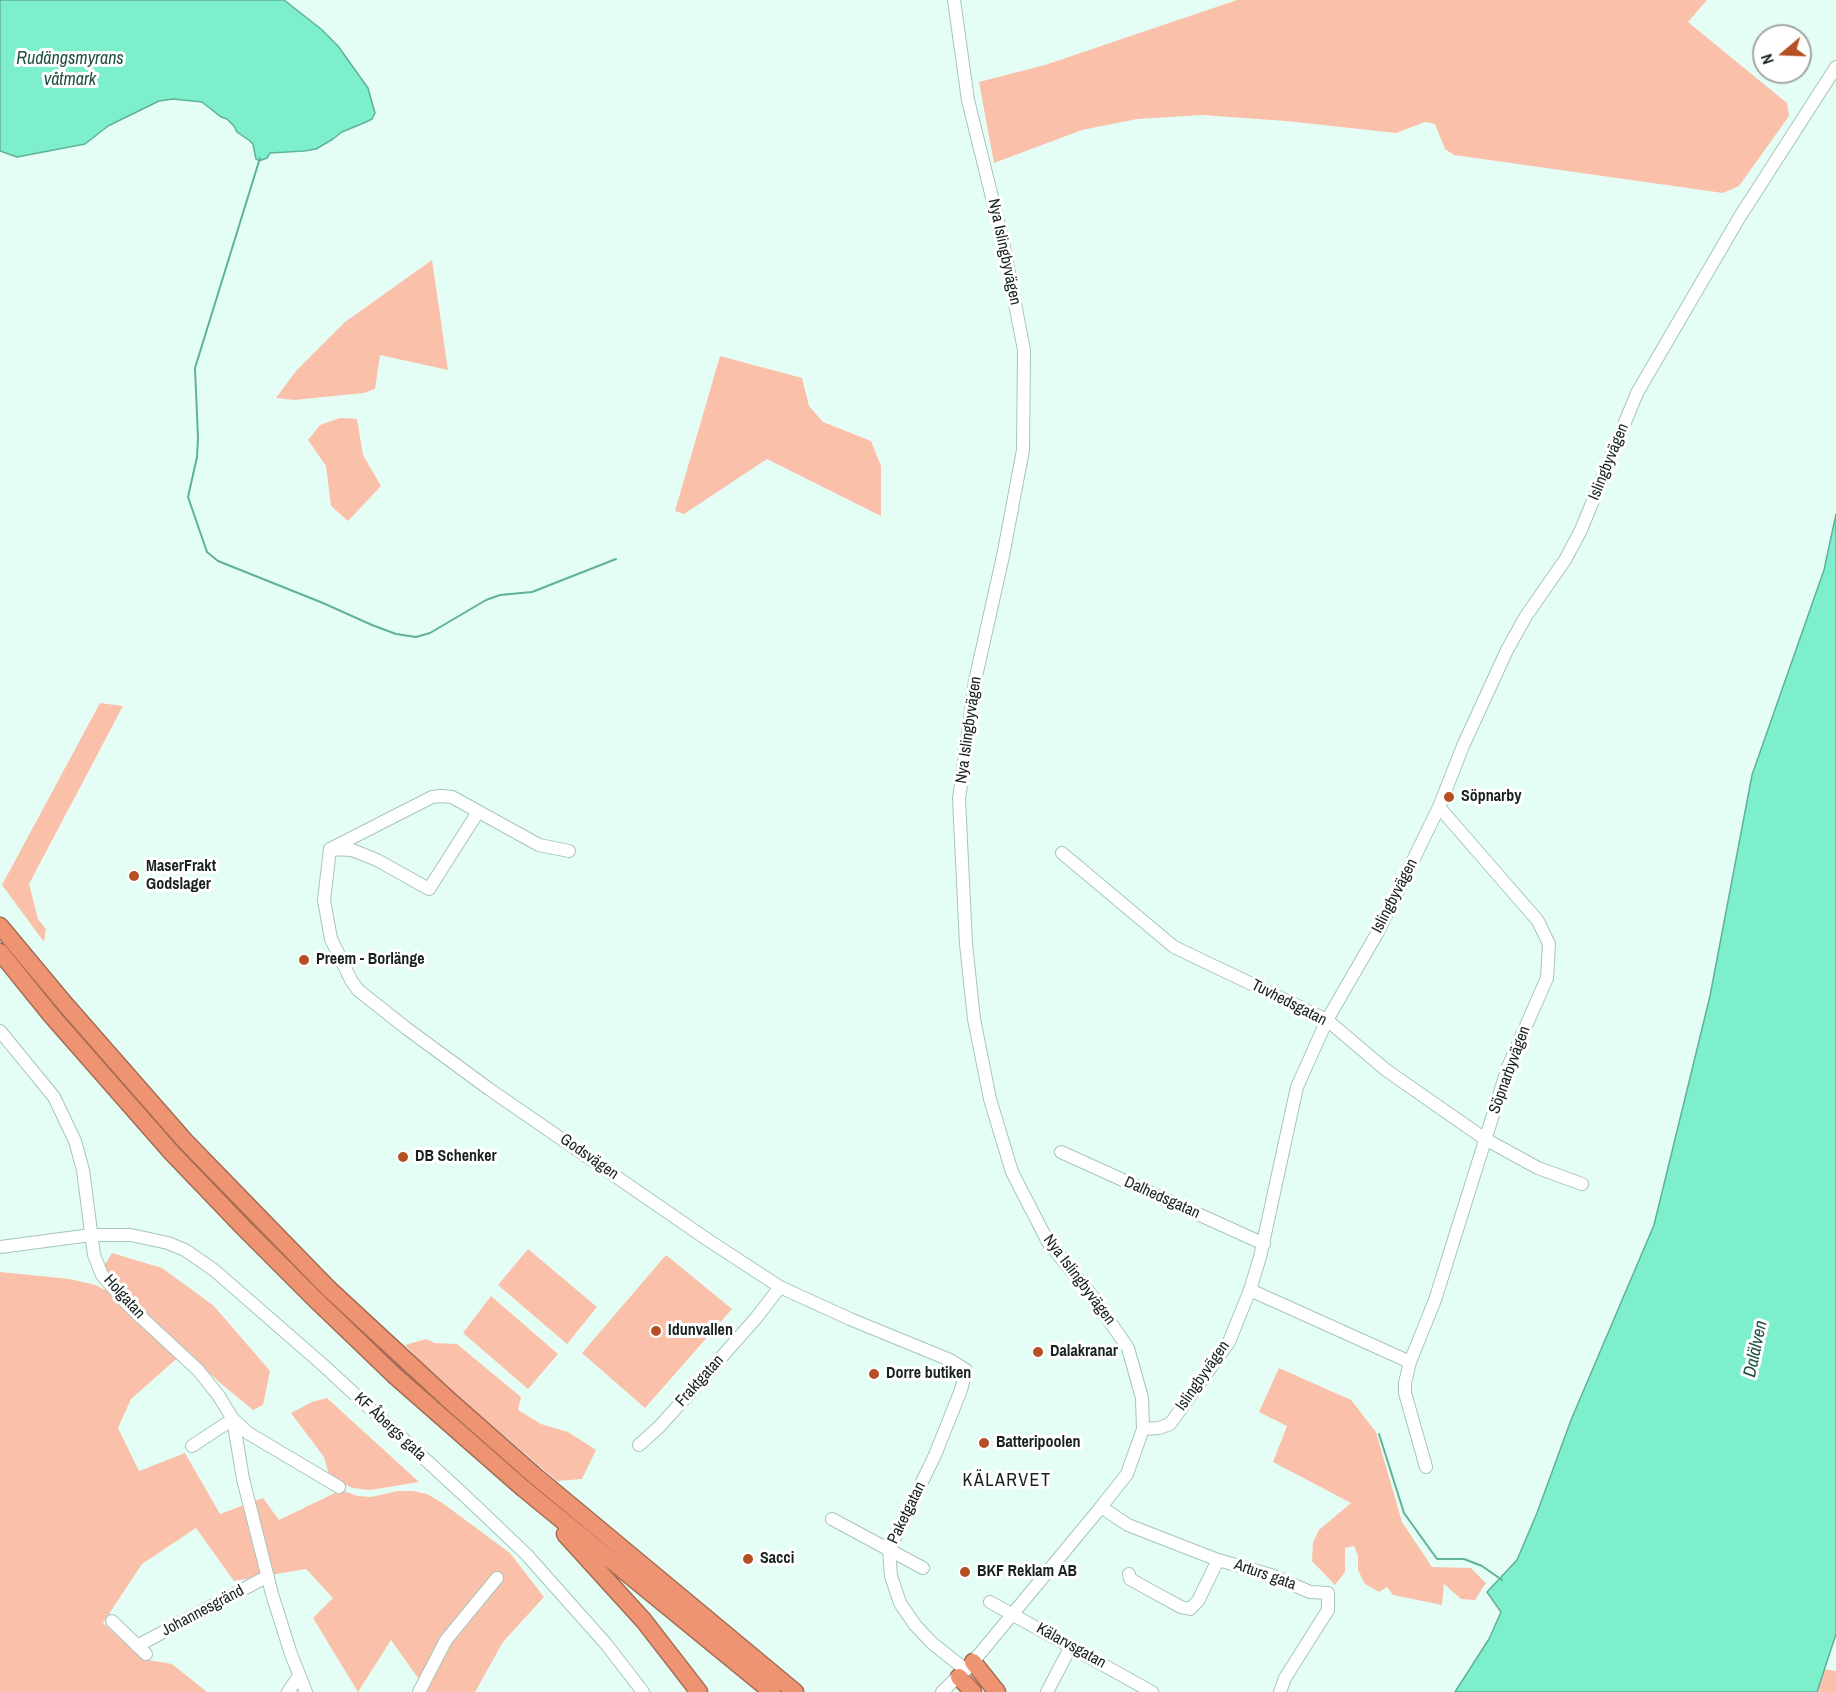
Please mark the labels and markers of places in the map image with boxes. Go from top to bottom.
place label: Söpnarby [1461,787,1522,807]
marker: Söpnarby [1442,790,1456,804]
place label: MaserFrakt Godslager [146,857,216,895]
marker: MaserFrakt Godslager [127,869,141,883]
place label: Preem - Borlänge [316,950,425,970]
marker: Preem - Borlänge [297,953,311,967]
place label: DB Schenker [415,1147,497,1167]
marker: DB Schenker [396,1150,410,1164]
place label: Idunvallen [668,1321,733,1341]
marker: Idunvallen [649,1324,663,1338]
place label: Dalakranar [1050,1342,1118,1362]
marker: Dalakranar [1031,1345,1045,1359]
place label: Dorre butiken [886,1364,971,1384]
marker: Dorre butiken [867,1367,881,1381]
place label: Batteripoolen [996,1433,1081,1453]
marker: Batteripoolen [977,1436,991,1450]
place label: Sacci [760,1549,794,1569]
marker: Sacci [741,1552,755,1566]
place label: BKF Reklam AB [977,1562,1077,1582]
marker: BKF Reklam AB [958,1565,972,1579]

